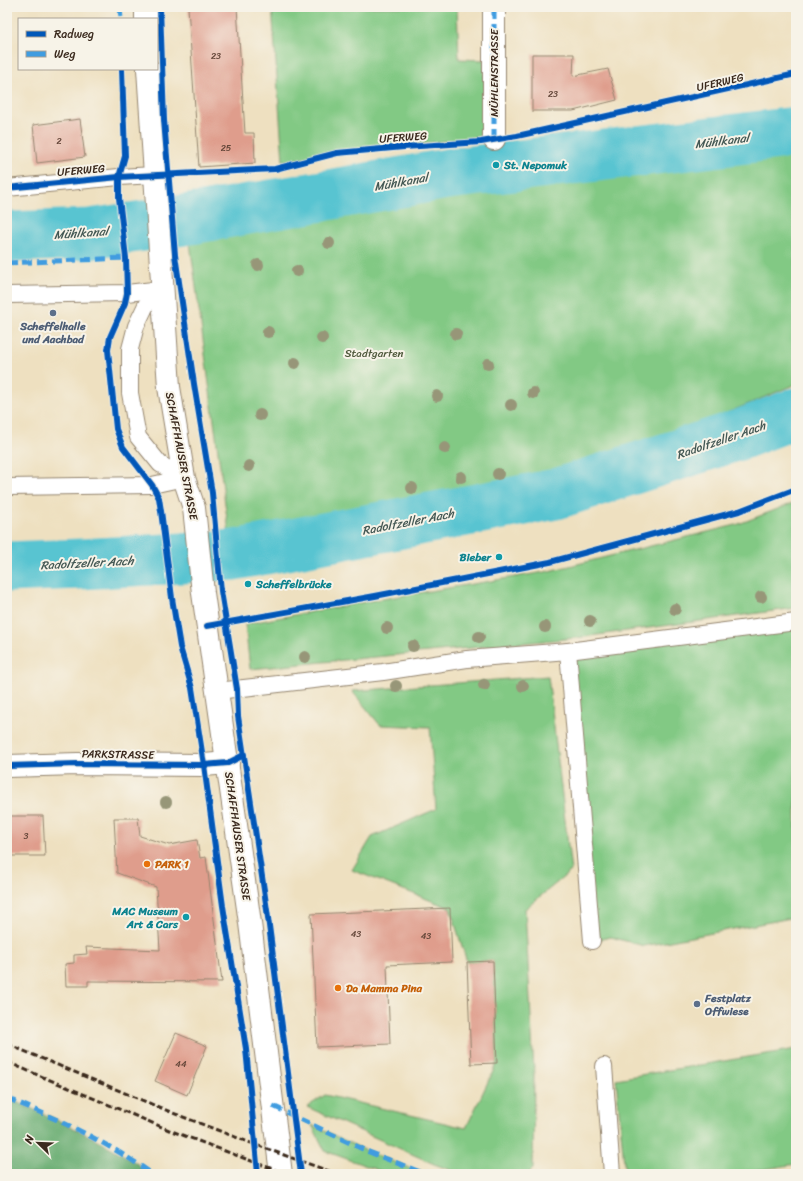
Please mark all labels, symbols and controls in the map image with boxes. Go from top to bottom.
legend [18,18,158,70]
text: Radweg [54,23,94,45]
street label: MÜHLENSTRASSE [485,28,504,117]
text: Weg [54,43,75,65]
house number: 23 [211,48,221,64]
street label: UFERWEG [695,68,746,97]
house number: 23 [548,86,558,102]
street label: UFERWEG [379,126,428,149]
water label: Mühlkanal [694,126,753,155]
house number: 2 [56,133,62,149]
house number: 25 [221,140,232,156]
place label: St. Nepomuk [503,156,568,175]
street label: UFERWEG [56,159,106,182]
marker: St. Nepomuk [491,160,501,170]
water label: Mühlkanal [372,166,432,198]
water label: Mühlkanal [53,220,111,246]
marker: Scheffelhalle und Aachbad [48,308,58,318]
place label: Scheffelhalle und Aachbad [19,317,86,349]
park label: Stadtgarten [345,344,403,363]
street label: SCHAFFHAUSER STRASSE [160,391,203,523]
water label: Radolfzeller Aach [673,414,770,466]
water label: Radolfzeller Aach [360,502,457,542]
place label: Bieber [460,548,492,567]
water label: Radolfzeller Aach [40,549,136,576]
marker: Bieber [494,552,504,562]
place label: Scheffelbrücke [255,575,332,594]
marker: Scheffelbrücke [243,579,253,589]
street label: PARKSTRASSE [82,744,155,765]
street label: SCHAFFHAUSER STRASSE [219,770,256,903]
house number: 3 [24,828,29,844]
place label: PARK 1 [155,855,189,874]
marker: PARK 1 [142,859,152,869]
place label: MAC Museum Art & Cars [111,902,179,934]
marker: MAC Museum Art & Cars [181,912,191,922]
house number: 43 [351,926,361,942]
house number: 43 [421,928,431,944]
place label: Da Mamma Pina [346,979,422,998]
marker: Da Mamma Pina [333,983,343,993]
place label: Festplatz Offwiese [704,989,752,1021]
marker: Festplatz Offwiese [692,999,702,1009]
house number: 44 [175,1056,187,1072]
north arrow [18,1123,58,1163]
text: N [19,1132,40,1147]

